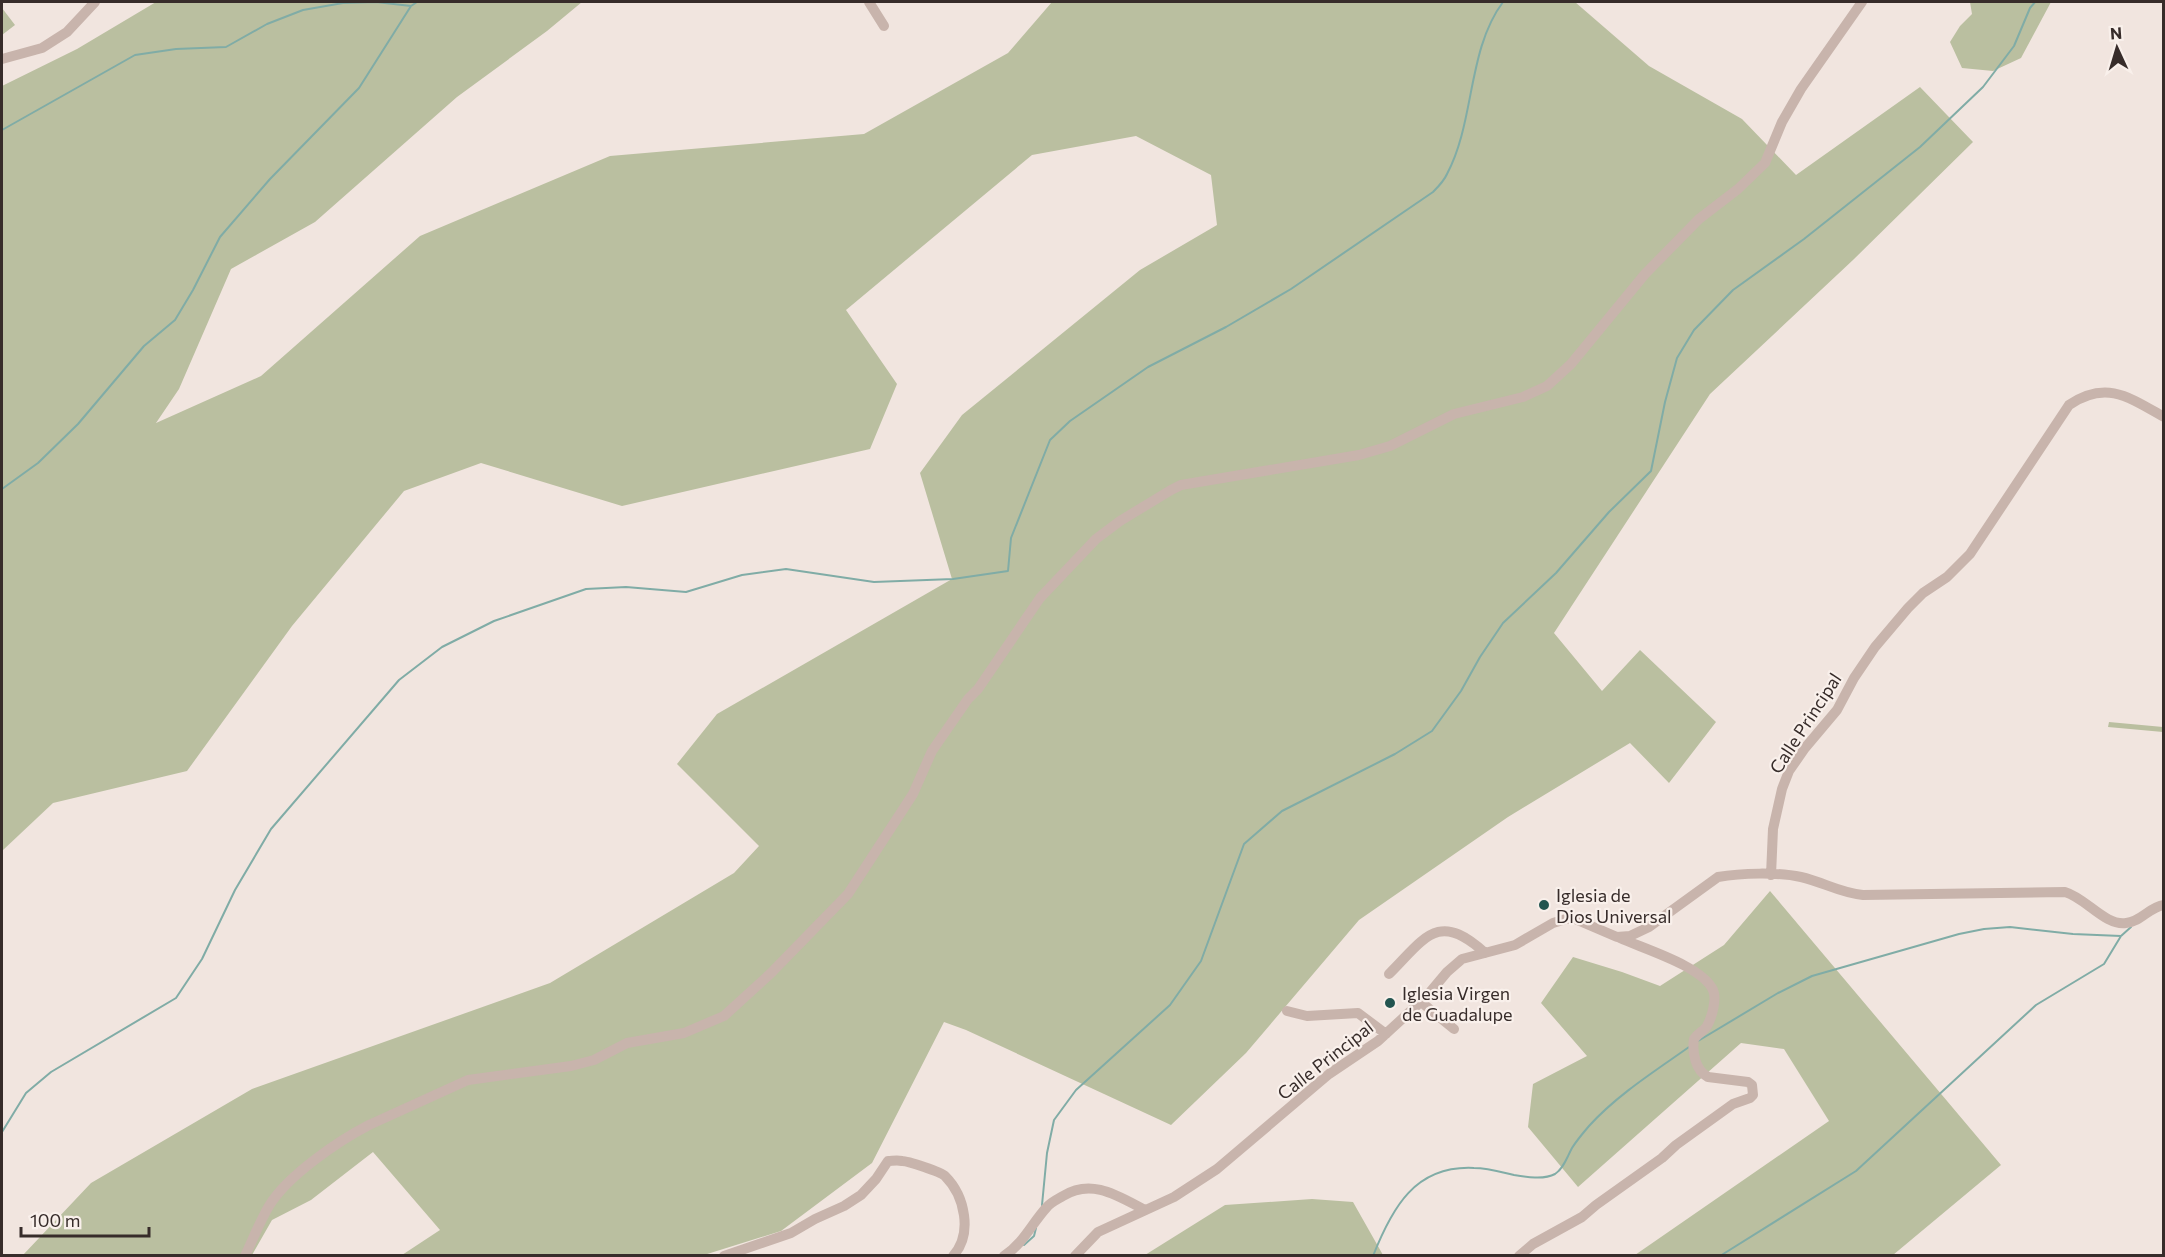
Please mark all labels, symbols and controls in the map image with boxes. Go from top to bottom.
north arrow [2087,18,2147,78]
text: N [2109,23,2123,42]
street label: Calle Principal [1764,669,1846,777]
place label: Iglesia de Dios Universal [1556,884,1672,927]
marker: Iglesia de Dios Universal [1537,898,1551,912]
place label: Iglesia Virgen de Guadalupe [1402,982,1513,1025]
marker: Iglesia Virgen de Guadalupe [1383,996,1397,1010]
street label: Calle Principal [1273,1016,1377,1104]
scale bar [21,1200,148,1238]
text: 100 m [30,1209,80,1231]

